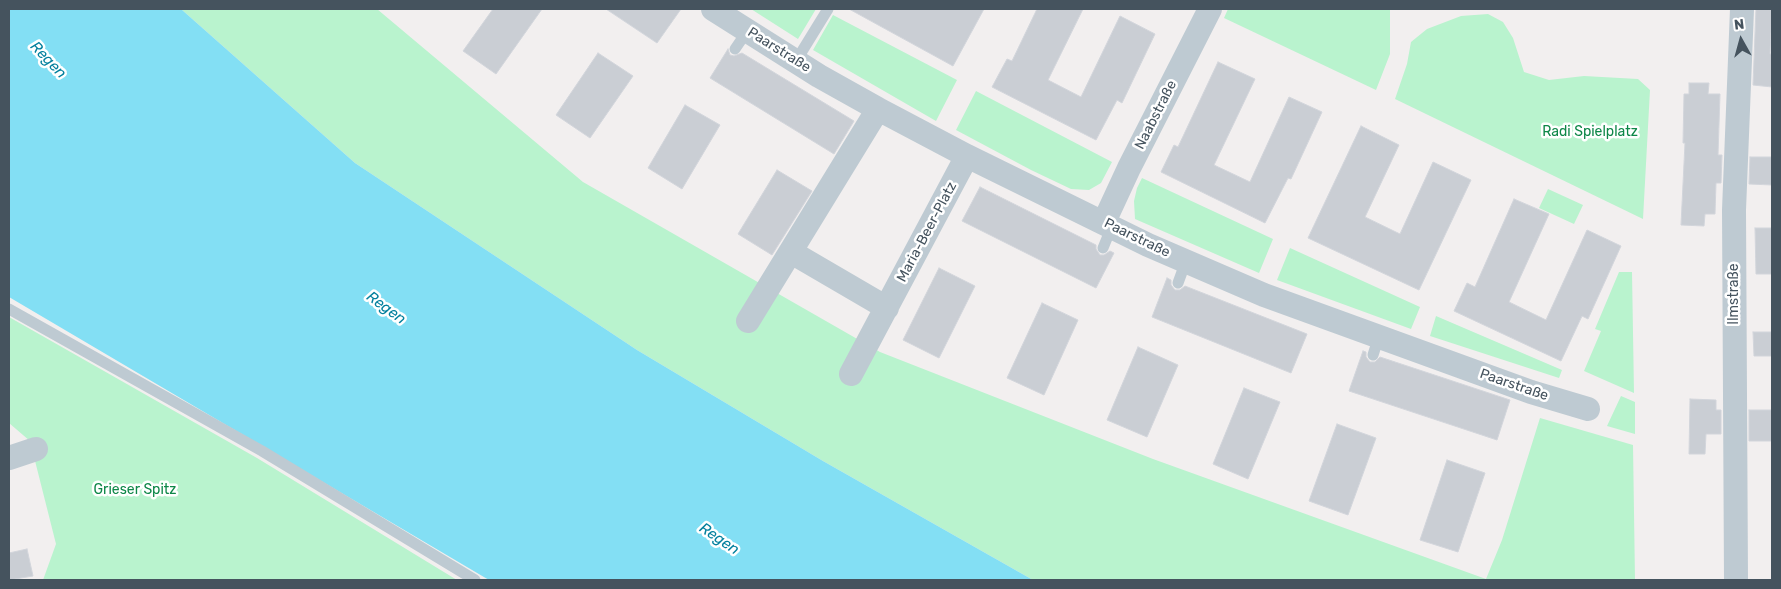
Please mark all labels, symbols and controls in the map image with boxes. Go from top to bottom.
north arrow [1716,15,1766,65]
text: N [1733,16,1745,34]
street label: Paarstraße [744,24,814,76]
water label: Regen [26,38,70,82]
street label: Naabstraße [1131,78,1181,152]
park label: Radi Spielplatz [1542,124,1638,140]
street label: Maria-Beer-Platz [894,179,960,285]
street label: Paarstraße [1101,215,1173,261]
street label: Ilmstraße [1726,263,1742,325]
water label: Regen [363,288,409,328]
street label: Paarstraße [1478,365,1550,405]
park label: Grieser Spitz [94,482,176,498]
water label: Regen [696,519,742,559]

